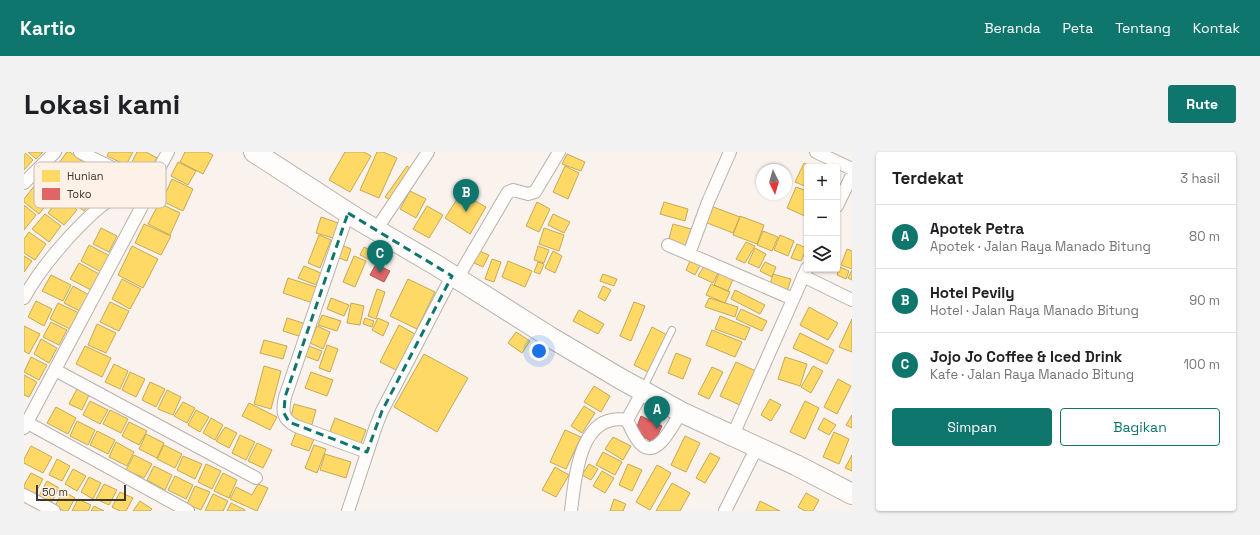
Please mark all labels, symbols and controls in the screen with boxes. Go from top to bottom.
text: Kartio [20,16,76,41]
text: Beranda [984,19,1041,37]
text: Peta [1063,19,1093,37]
text: Tentang [1115,19,1171,37]
text: Kontak [1193,19,1240,37]
button: Rute [1168,85,1236,123]
text: Lokasi kami [24,86,180,122]
legend [34,162,166,208]
north arrow [756,164,792,200]
map controls [804,164,840,272]
button: + [804,164,840,200]
text: Terdekat [892,167,964,189]
text: Hunian [67,169,103,183]
text: 3 hasil [1180,170,1220,187]
pin: B [453,179,479,212]
text: Toko [67,187,92,201]
button: − [804,200,840,236]
text: Apotek Petra [930,219,1024,238]
text: A [901,228,909,245]
text: 80 m [1189,228,1220,245]
button: layers [804,236,840,272]
text: Apotek · Jalan Raya Manado Bitung [930,238,1151,255]
pin: C [367,240,393,273]
text: Hotel Pevily [930,283,1015,302]
text: B [901,292,909,309]
text: 90 m [1189,292,1220,309]
text: Hotel · Jalan Raya Manado Bitung [930,302,1139,319]
your location [529,341,549,361]
text: Jojo Jo Coffee & Iced Drink [930,347,1122,366]
text: C [901,356,909,373]
text: 100 m [1183,356,1220,373]
text: Kafe · Jalan Raya Manado Bitung [930,366,1134,383]
pin: A [644,396,670,429]
button: Simpan [892,408,1052,446]
button: Bagikan [1060,408,1220,446]
scale bar [36,483,126,502]
text: 50 m [42,485,68,499]

